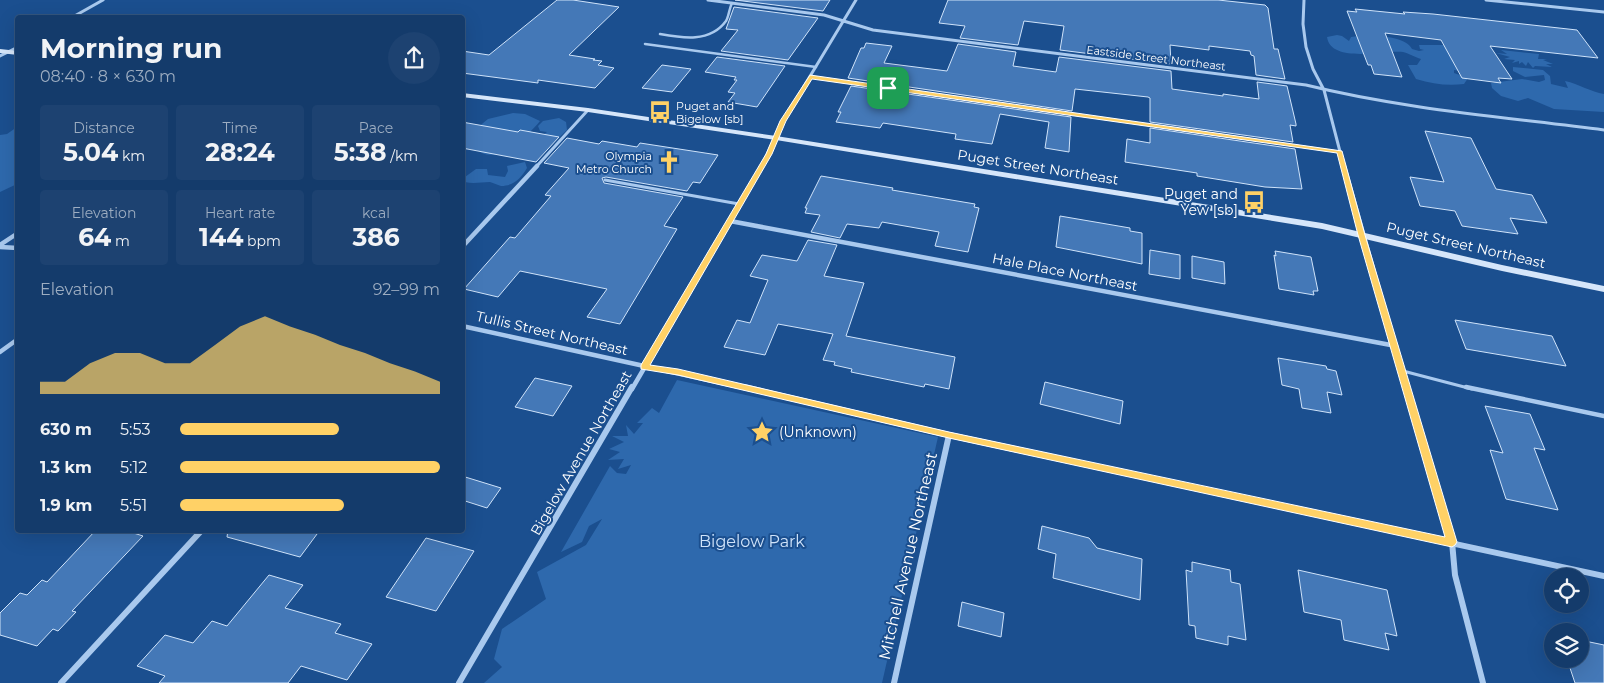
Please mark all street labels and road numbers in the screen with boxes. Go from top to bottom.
street label: Eastside Street Northeast [1086,43,1227,74]
street label: Puget Street Northeast [956,145,1120,189]
street label: Puget Street Northeast [1385,218,1548,272]
street label: Hale Place Northeast [991,249,1139,295]
street label: Tullis Street Northeast [474,307,630,359]
street label: Bigelow Avenue Northeast [526,367,636,539]
street label: Mitchell Avenue Northeast [875,450,941,662]

